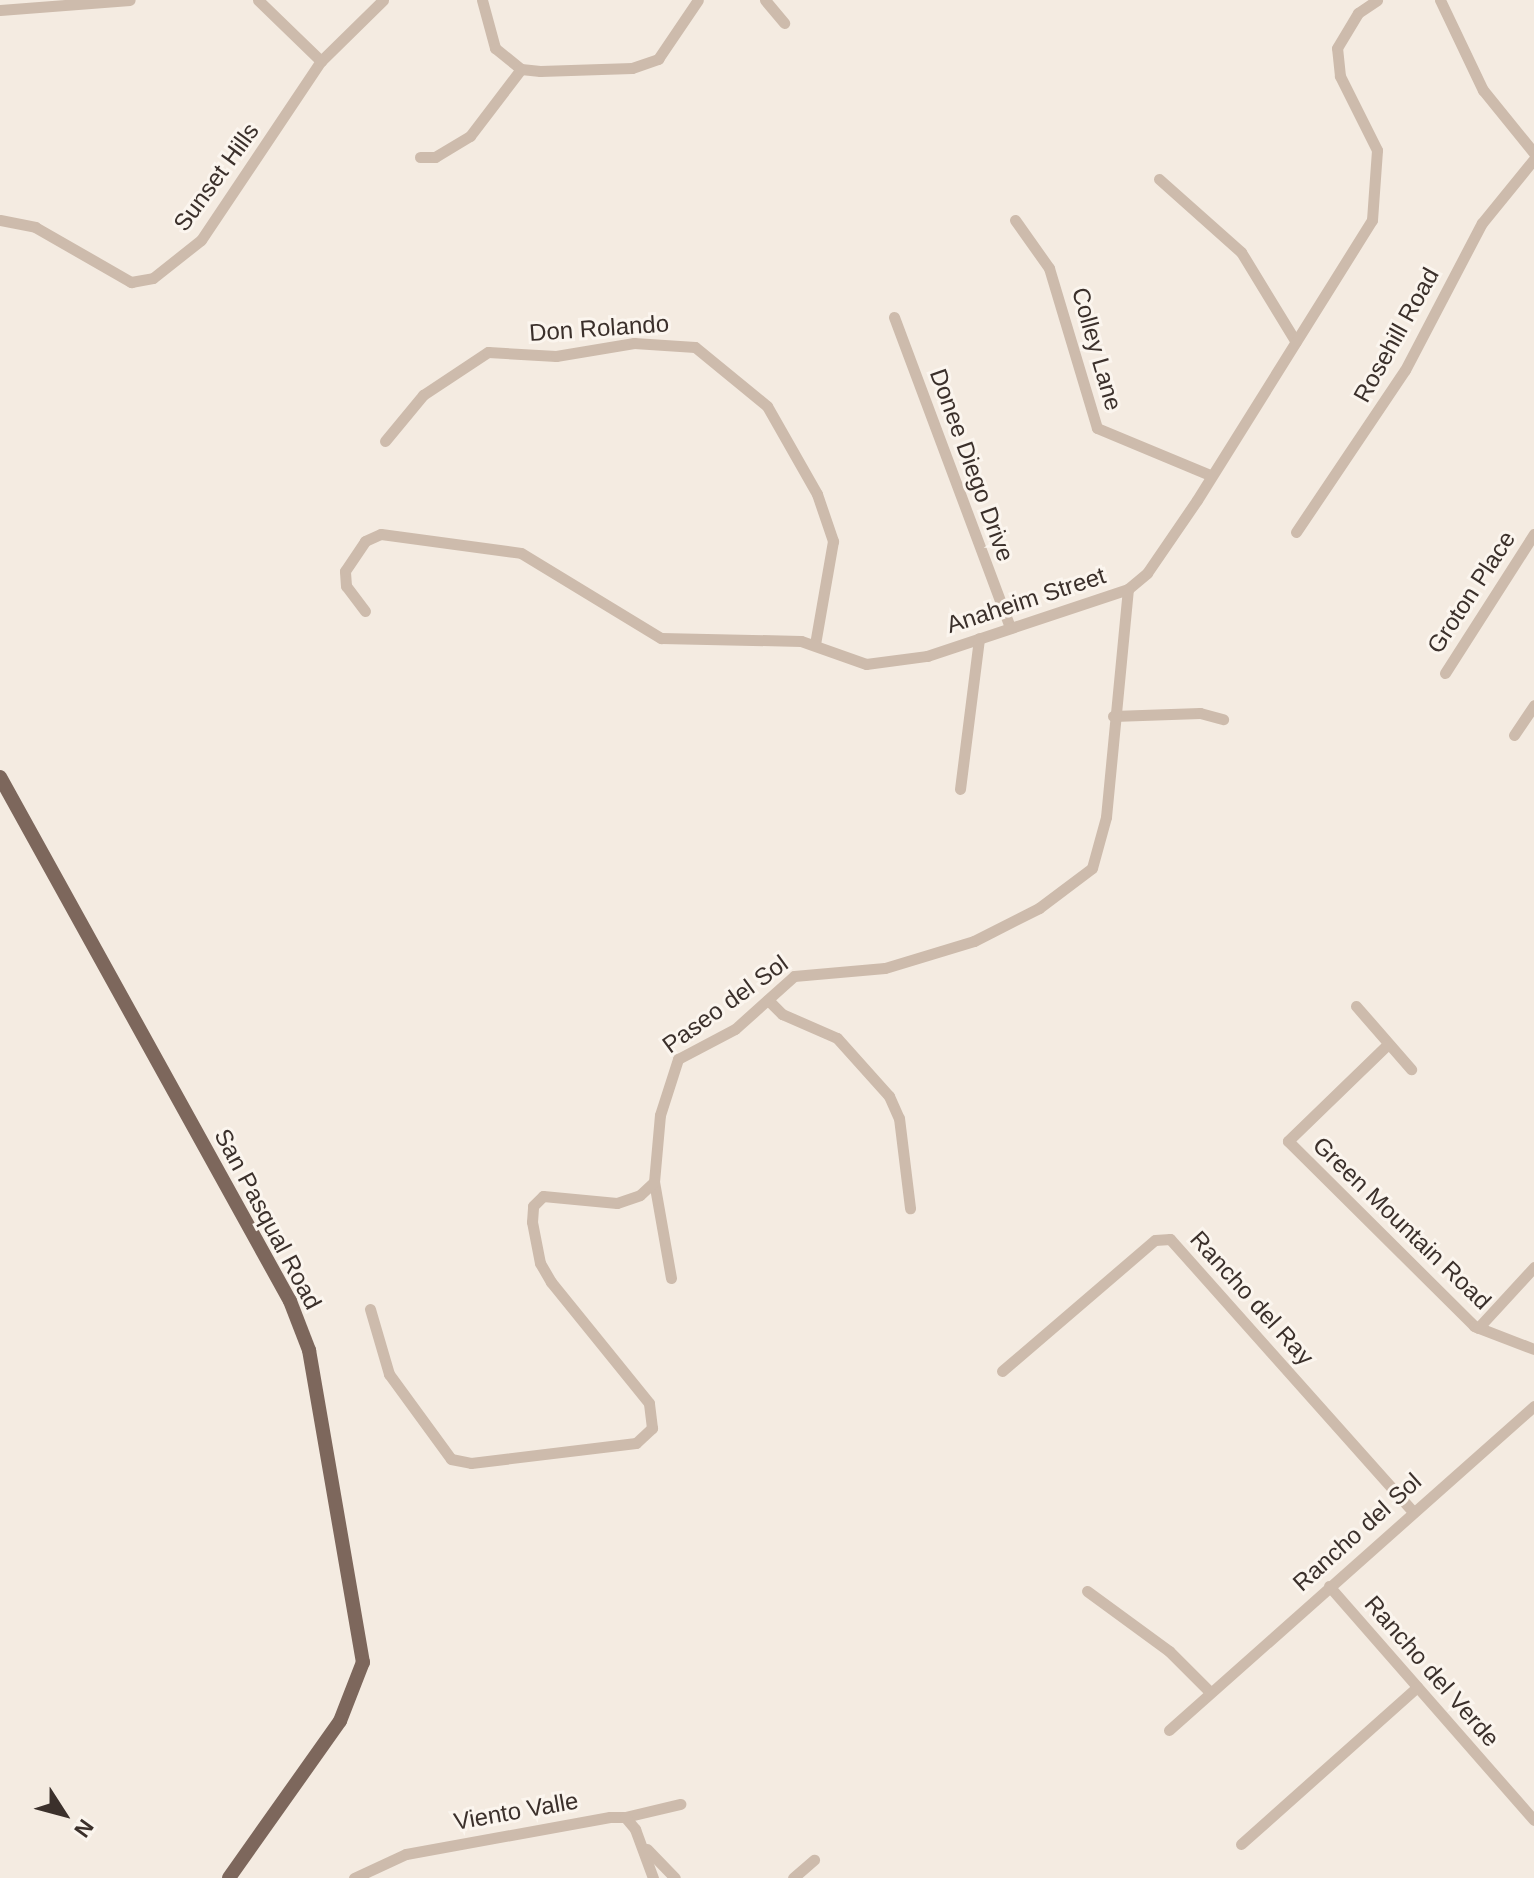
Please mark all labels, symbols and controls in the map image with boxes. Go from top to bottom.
street label: Sunset Hills [167,117,265,237]
street label: Rosehill Road [1347,263,1445,407]
street label: Colley Lane [1066,284,1128,414]
street label: Don Rolando [528,309,670,347]
street label: Donee Diego Drive [924,365,1020,565]
street label: Groton Place [1421,525,1521,659]
street label: Anaheim Street [943,561,1109,639]
street label: Paseo del Sol [657,949,793,1059]
street label: San Pasqual Road [208,1124,328,1314]
street label: Green Mountain Road [1307,1131,1497,1315]
street label: Rancho del Ray [1184,1225,1320,1371]
street label: Rancho del Sol [1287,1467,1427,1597]
street label: Rancho del Verde [1359,1590,1505,1752]
north arrow [24,1774,104,1854]
street label: Viento Valle [452,1786,580,1836]
text: N [69,1815,99,1842]

